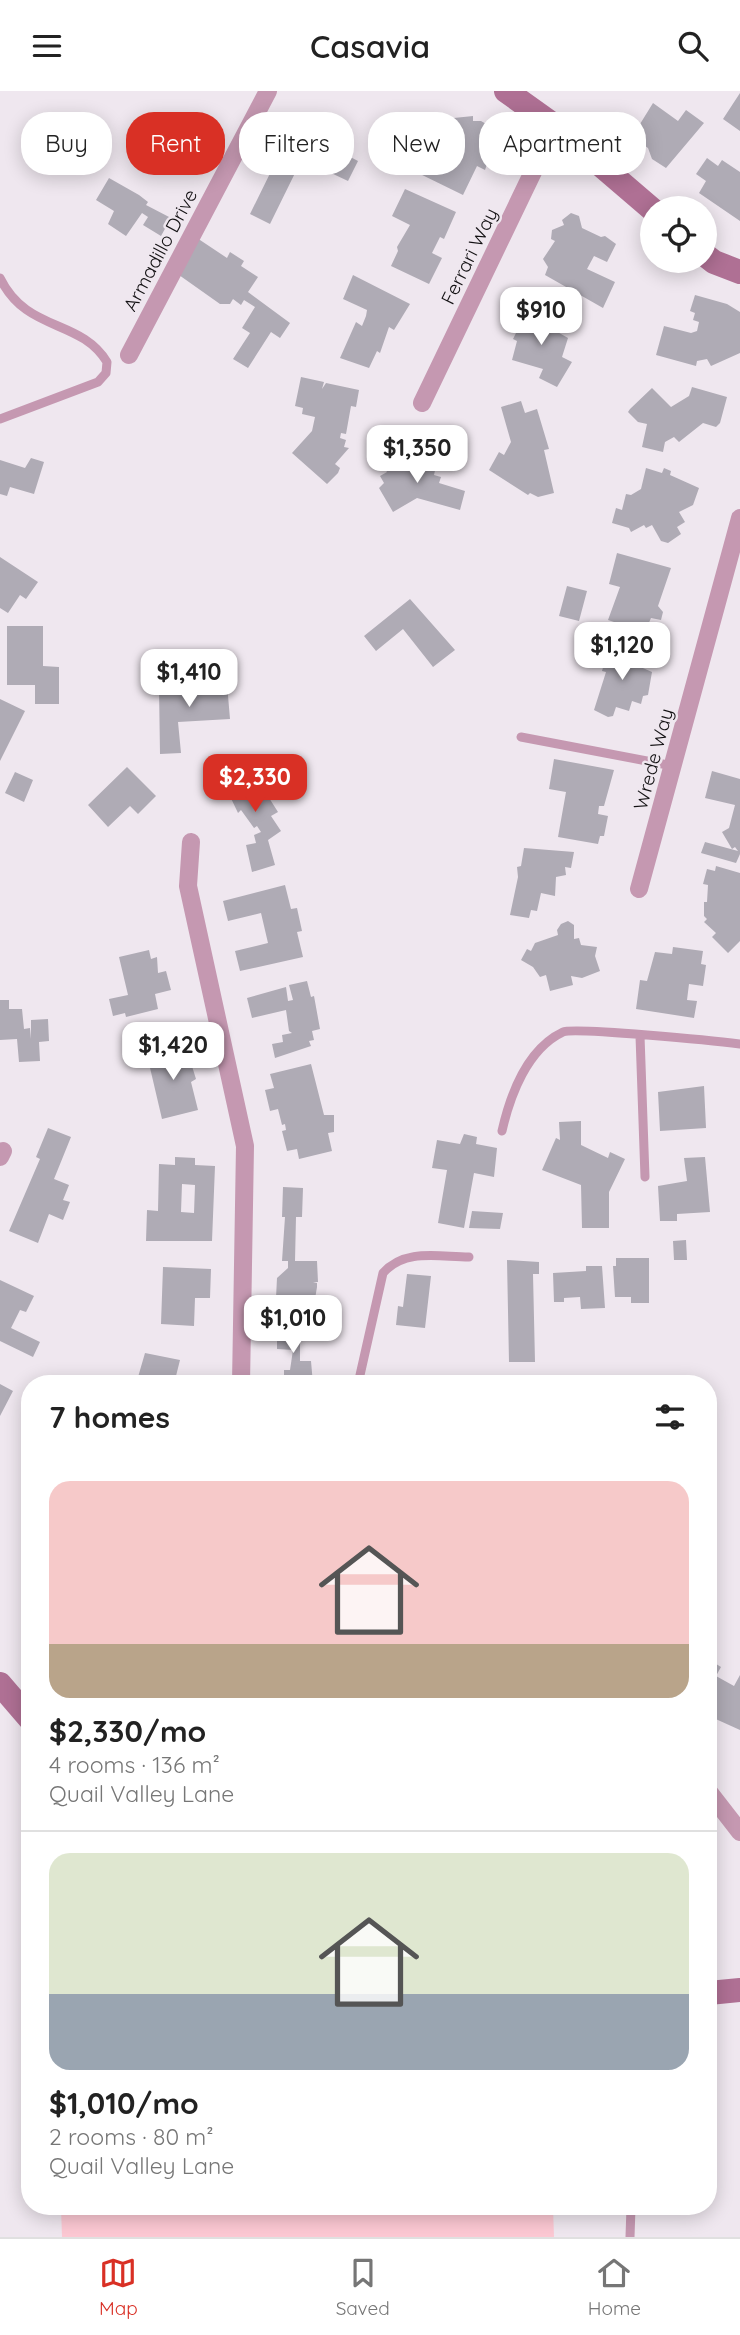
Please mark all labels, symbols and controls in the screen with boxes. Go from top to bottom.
text: Casavia [310,26,430,66]
icon: menu [28,27,66,65]
icon: search [674,27,712,65]
chip: Buy [21,112,112,175]
chip: Rent [126,112,225,175]
chip: Filters [239,112,354,175]
chip: New [368,112,465,175]
chip: Apartment [479,112,646,175]
street label: Armadillo Drive [118,185,202,315]
map controls [640,196,717,273]
button: locate [640,196,717,273]
street label: Ferrari Way [435,204,503,308]
pin: $910 [500,287,582,347]
text: $910 [516,295,566,324]
pin: $1,350 [360,425,474,485]
text: $1,350 [383,433,451,462]
pin: $1,120 [565,623,679,682]
text: $1,120 [590,630,654,659]
pin: $1,410 [132,649,246,709]
text: $1,410 [157,657,221,686]
street label: Wrede Way [628,706,678,812]
pin: $2,330 [198,755,312,814]
text: $2,330 [219,762,291,791]
pin: $1,420 [116,1023,230,1082]
text: $1,420 [138,1030,208,1059]
pin: $1,010 [236,1295,350,1355]
text: $1,010 [260,1303,326,1332]
text: 7 homes [49,1398,170,1436]
icon: filters [651,1398,689,1436]
icon: home [306,1527,432,1653]
text: $2,330/mo [49,1712,206,1750]
text: 4 rooms · 136 m² [49,1750,220,1779]
text: Quail Valley Lane [49,1779,234,1808]
icon: home [306,1899,432,2025]
text: $1,010/mo [49,2084,199,2122]
text: 2 rooms · 80 m² [49,2122,214,2151]
text: Quail Valley Lane [49,2151,234,2180]
tab: Map [99,2254,138,2320]
tab: Saved [336,2254,390,2320]
tab: Home [588,2254,641,2320]

